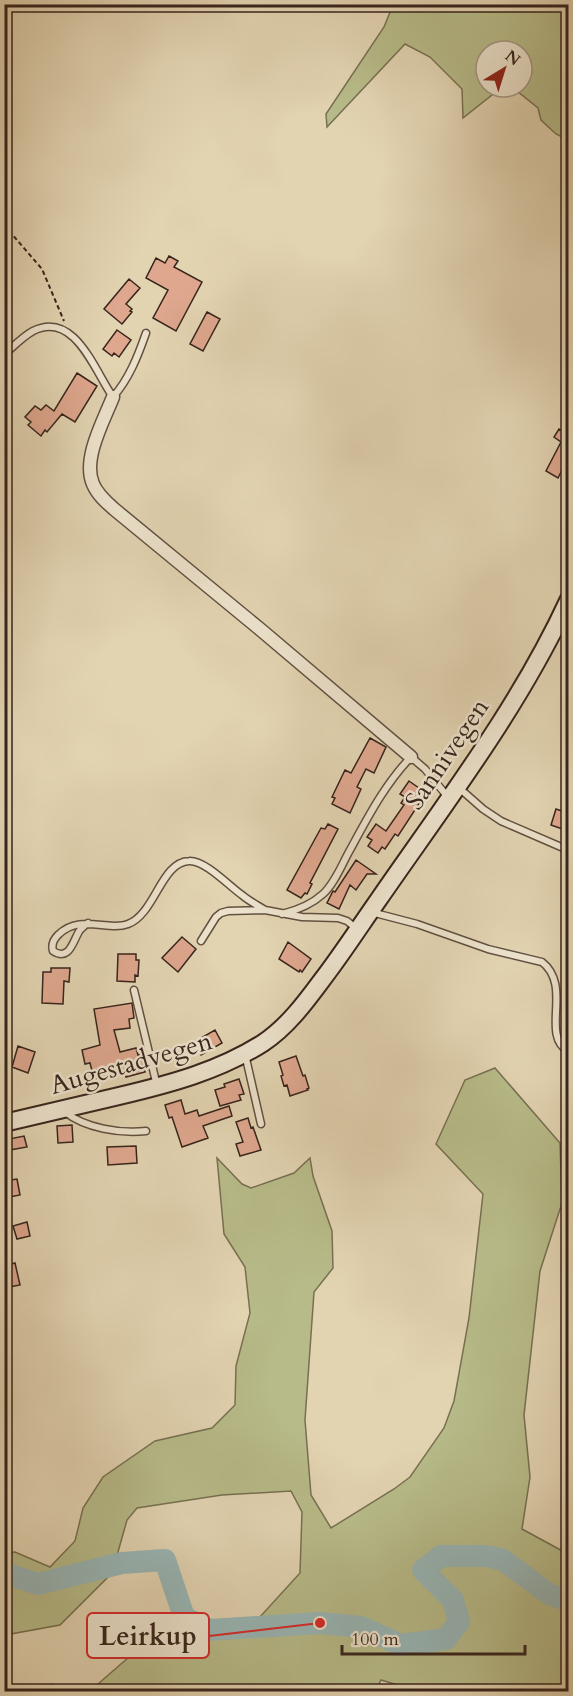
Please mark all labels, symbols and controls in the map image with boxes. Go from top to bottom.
north arrow [474,39,534,99]
text: N [500,45,525,71]
street label: Sannivegen [397,691,497,817]
street label: Augestadvegen [46,1023,216,1103]
callout: Leirkup [87,1613,209,1658]
text: Leirkup [99,1618,197,1655]
scale bar [342,1618,525,1656]
text: 100 m [351,1627,399,1652]

